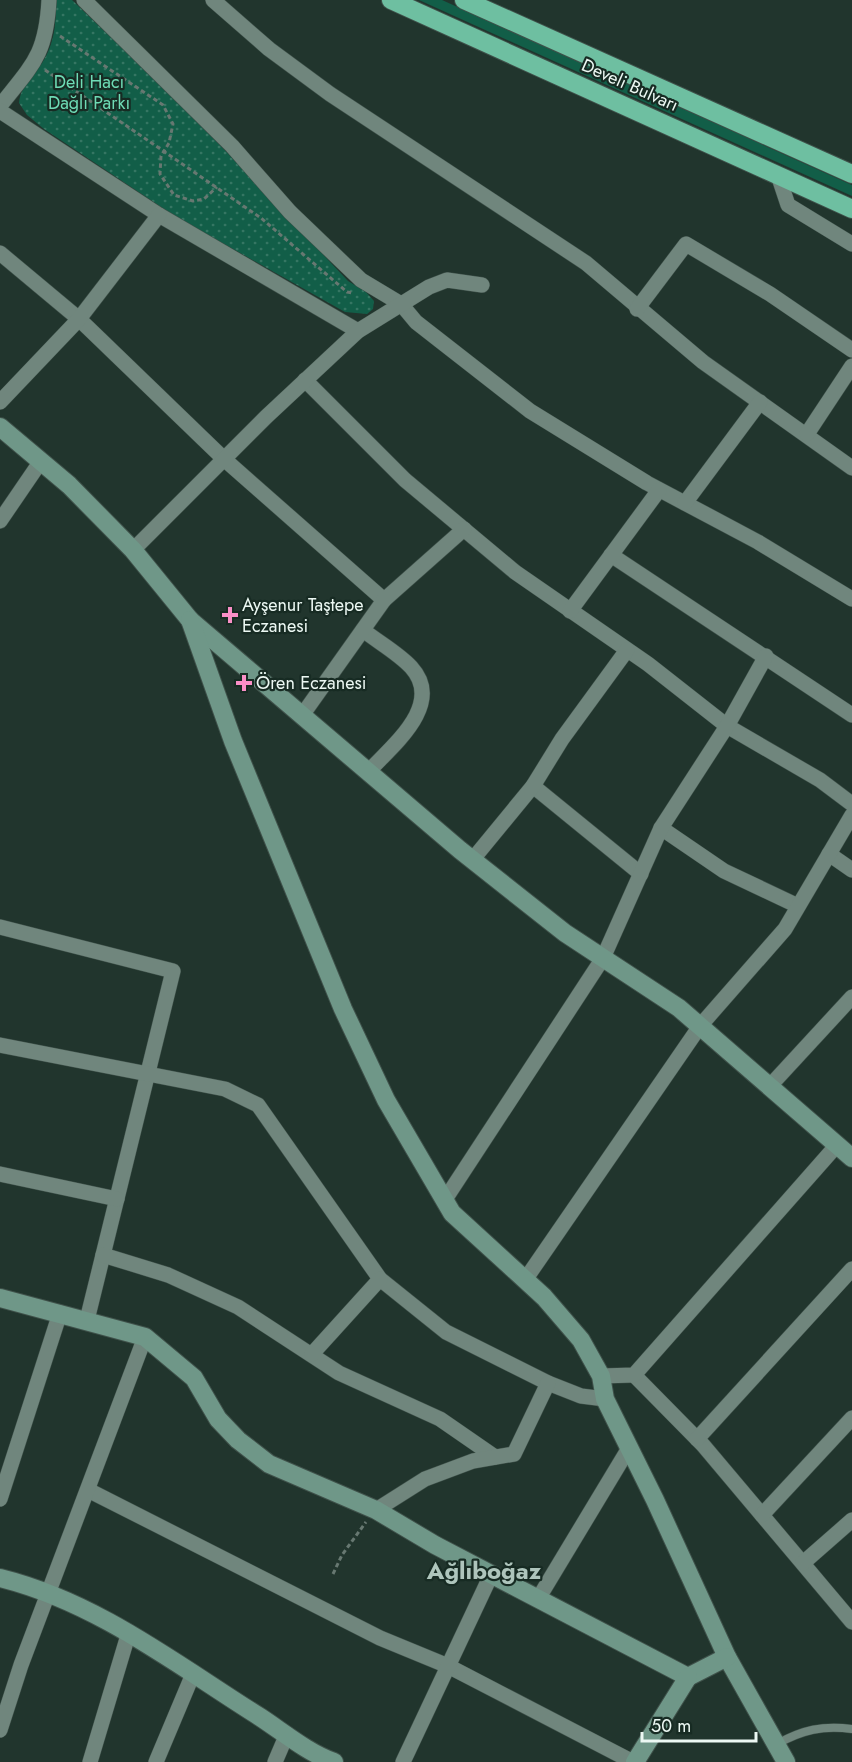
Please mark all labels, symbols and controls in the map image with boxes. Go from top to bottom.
street label: Develi Bulvarı [577,52,683,118]
park label: Deli Hacı Dağlı Parkı [48,69,130,116]
place label: Ayşenur Taştepe Eczanesi [242,592,364,639]
marker: Ayşenur Taştepe Eczanesi [223,608,237,622]
place label: Ören Eczanesi [256,670,366,696]
marker: Ören Eczanesi [237,676,251,690]
district label: Ağlıboğaz [426,1553,542,1588]
scale bar [642,1705,756,1743]
text: 50 m [651,1713,691,1739]

